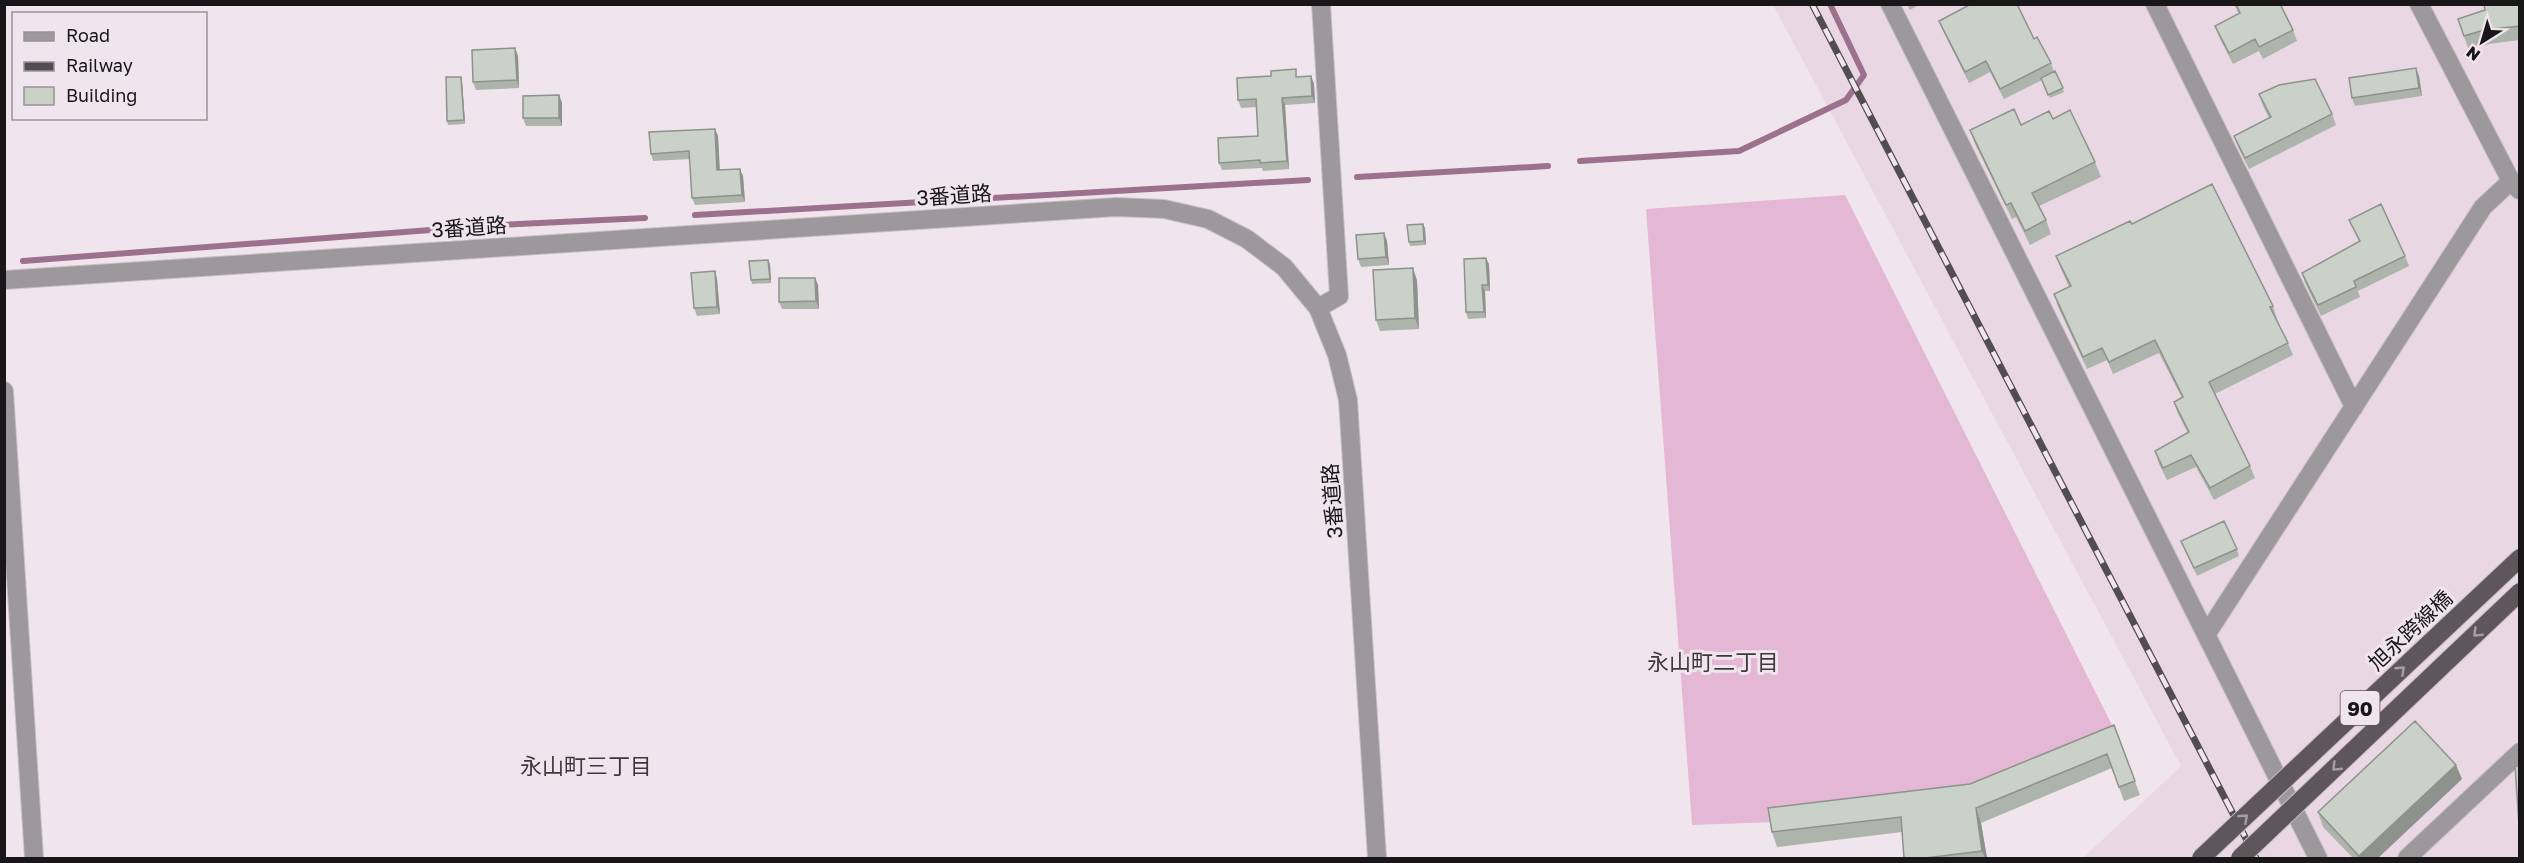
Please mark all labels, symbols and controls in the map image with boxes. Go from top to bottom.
legend [12,12,207,120]
north arrow [2452,12,2512,72]
text: Road [66,24,110,46]
text: N [2462,42,2484,66]
text: Railway [66,54,133,76]
text: Building [66,84,137,106]
street label: 3番道路 [916,179,992,211]
street label: 3番道路 [431,211,507,243]
street label: 3番道路 [1316,463,1348,539]
street label: 旭永跨線橋 [2363,585,2457,675]
one-way arrow [2474,625,2485,636]
district label: 永山町二丁目 [1647,648,1779,675]
one-way arrow [2394,666,2404,677]
road number: 90 [2340,691,2380,725]
district label: 永山町三丁目 [520,752,652,779]
one-way arrow [2332,760,2343,771]
one-way arrow [2236,815,2247,826]

